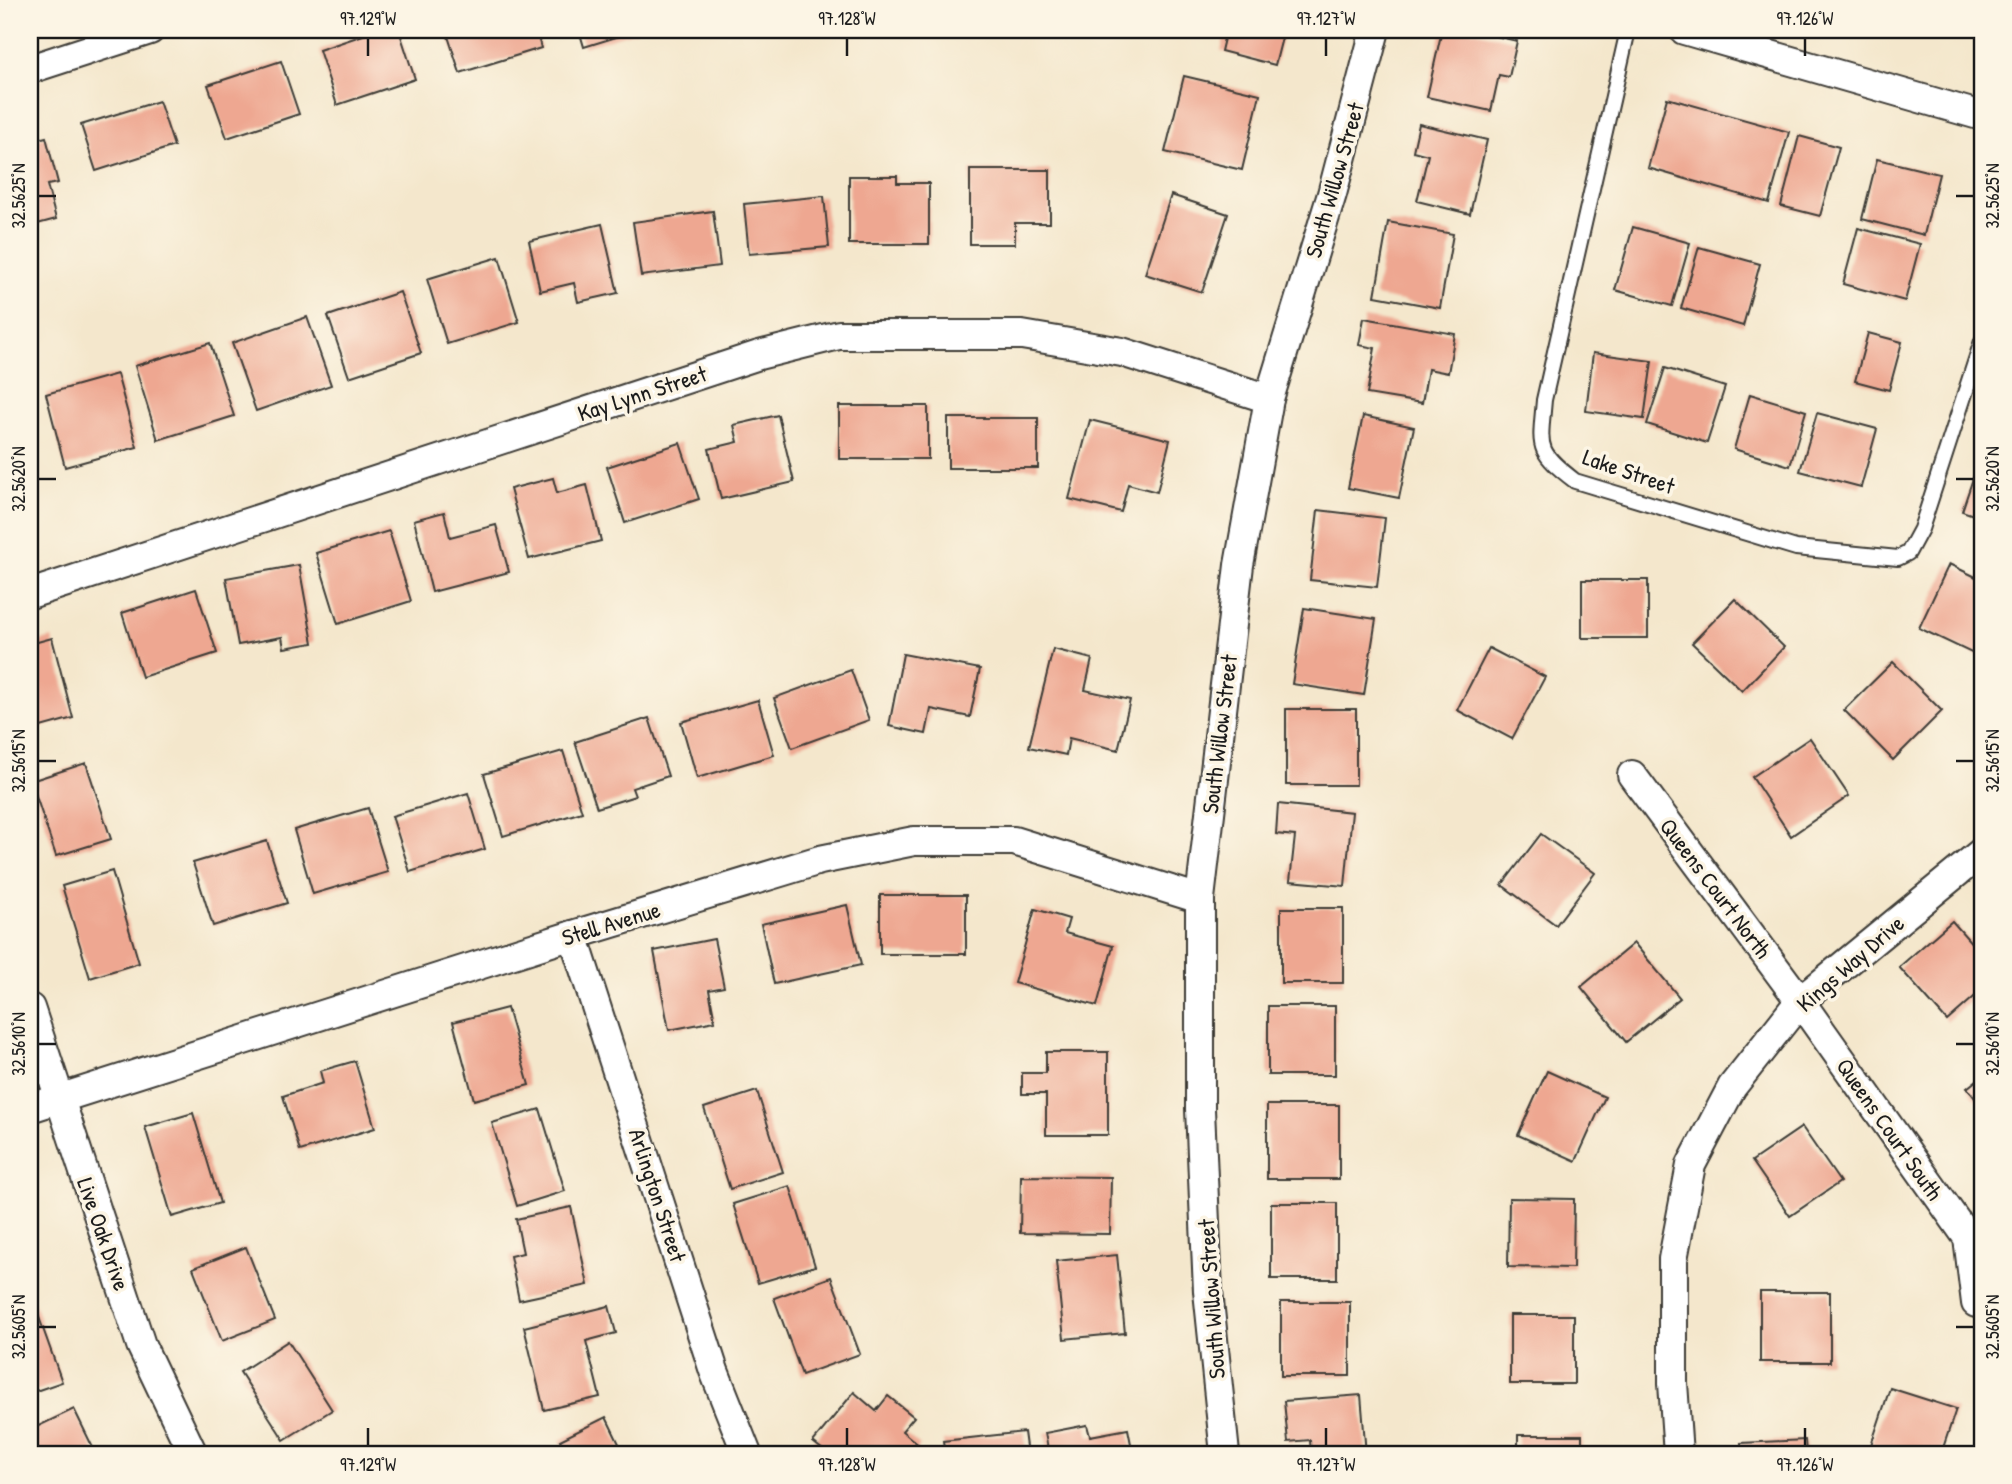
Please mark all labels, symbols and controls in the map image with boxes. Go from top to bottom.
text: 97.129°W [340,6,396,31]
text: 97.128°W [818,6,876,31]
text: 97.127°W [1297,6,1355,31]
text: 97.126°W [1777,6,1833,31]
street label: South Willow Street [1297,98,1371,261]
text: 32.5625°N [6,164,31,228]
text: 32.5625°N [1980,164,2005,228]
street label: Kay Lynn Street [573,357,712,428]
street label: Lake Street [1579,441,1680,501]
text: 32.5620°N [6,446,31,512]
text: 32.5620°N [1980,446,2005,512]
street label: South Willow Street [1194,652,1244,815]
text: 32.5615°N [6,729,31,793]
text: 32.5615°N [1980,729,2005,793]
street label: Queens Court North [1653,812,1779,965]
street label: Stell Avenue [558,893,664,953]
street label: Kings Way Drive [1789,908,1911,1018]
text: 32.5610°N [6,1012,31,1076]
text: 32.5610°N [1980,1012,2005,1076]
street label: Queens Court South [1829,1052,1951,1207]
street label: Arlington Street [622,1124,694,1267]
street label: Live Oak Drive [70,1174,138,1294]
street label: South Willow Street [1190,1217,1232,1380]
text: 32.5605°N [6,1295,31,1359]
text: 32.5605°N [1980,1295,2005,1359]
text: 97.129°W [340,1452,396,1477]
text: 97.128°W [818,1452,876,1477]
text: 97.127°W [1297,1452,1355,1477]
text: 97.126°W [1777,1452,1833,1477]

